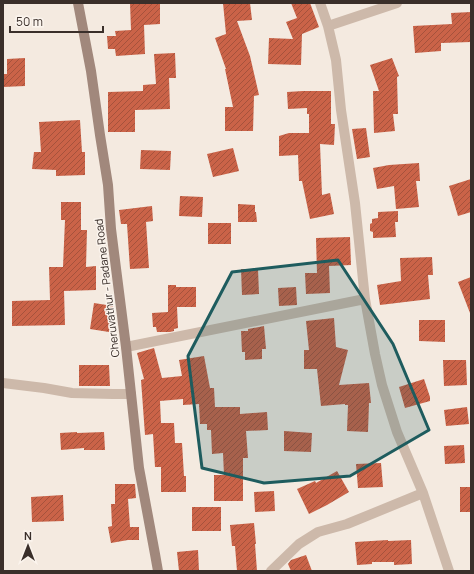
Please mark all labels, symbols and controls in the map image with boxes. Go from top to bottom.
scale bar [10,8,103,34]
text: 50 m [16,13,43,30]
street label: Cheruvathur - Padane Road [91,218,122,358]
north arrow [8,526,48,566]
text: N [24,528,32,543]

